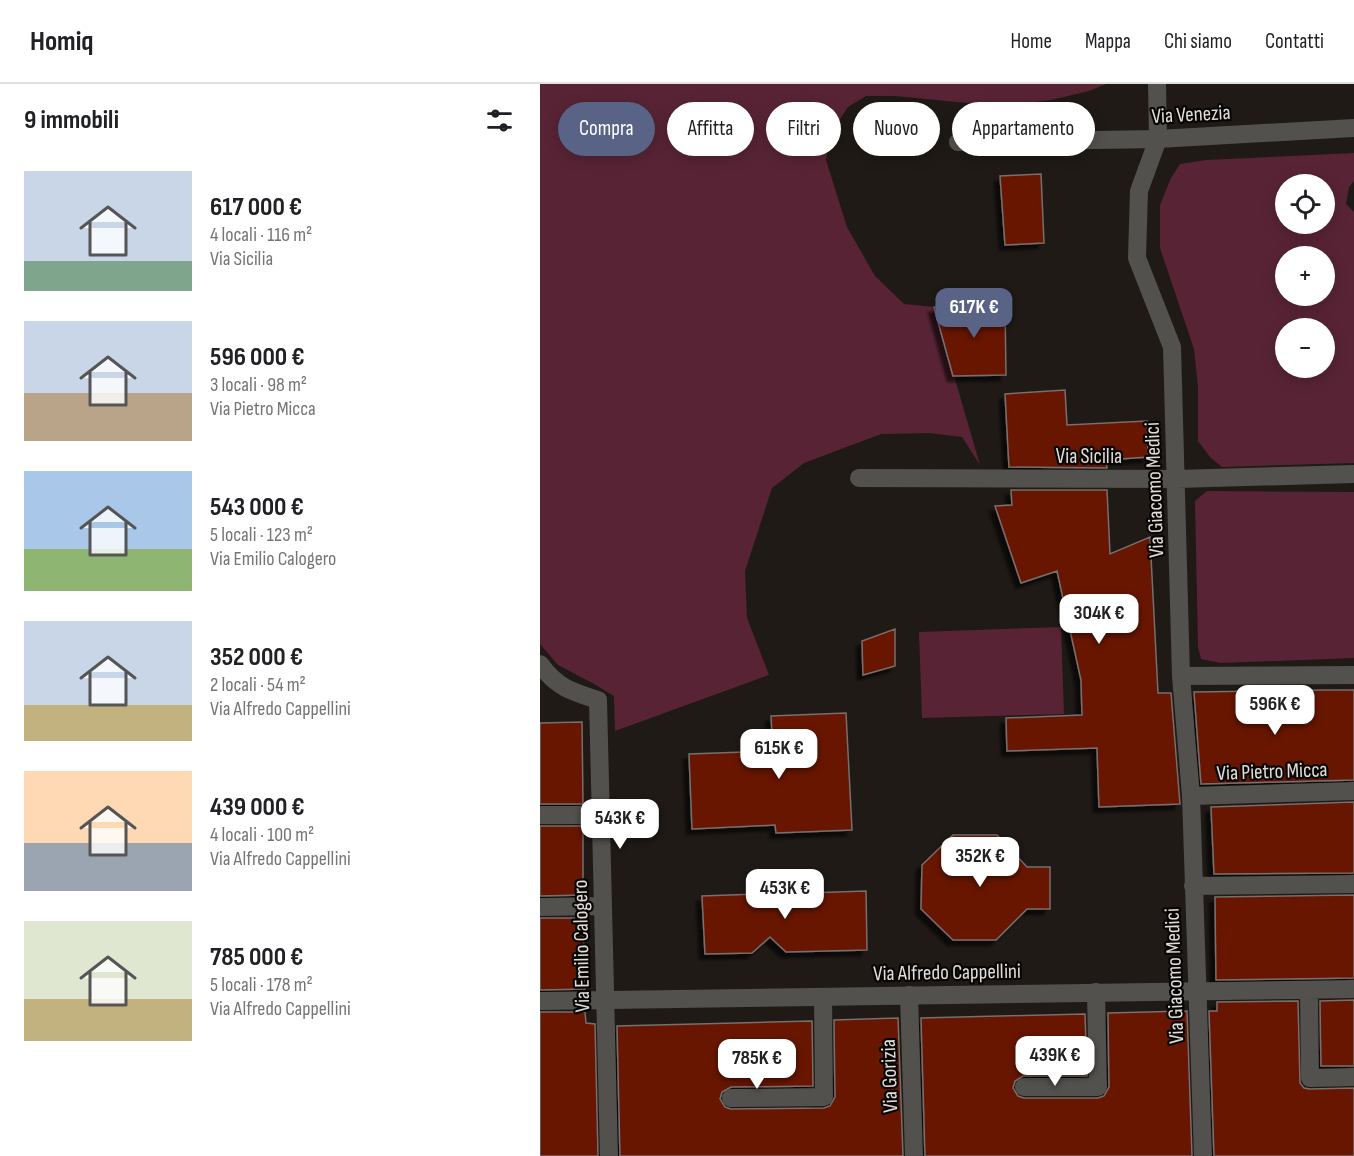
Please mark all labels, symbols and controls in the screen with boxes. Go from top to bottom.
text: Homiq [30,25,94,58]
text: Home [1011,29,1052,54]
text: Mappa [1085,29,1131,54]
text: Chi siamo [1164,29,1232,54]
text: Contatti [1265,29,1324,54]
street label: Via Venezia [1151,100,1231,129]
chip: Compra [558,102,655,156]
chip: Affitta [667,102,754,156]
chip: Filtri [766,102,841,156]
chip: Nuovo [853,102,940,156]
chip: Appartamento [952,102,1095,156]
icon: filters [483,104,516,137]
text: 9 immobili [24,105,119,136]
map controls [1275,174,1335,378]
button: locate [1275,174,1335,234]
text: 617 000 € [210,192,302,223]
icon: home [72,195,144,267]
text: 4 locali · 116 m² [210,223,312,247]
button: + [1275,246,1335,306]
text: Via Sicilia [210,247,273,271]
pin: 617K € [925,288,1023,339]
text: 617K € [949,295,999,319]
button: − [1275,318,1335,378]
text: 596 000 € [210,342,305,373]
icon: home [72,345,144,417]
text: 3 locali · 98 m² [210,373,307,397]
text: Via Pietro Micca [210,397,316,421]
street label: Via Giacomo Medici [1140,422,1169,558]
street label: Via Sicilia [1056,444,1122,469]
text: 543 000 € [210,492,304,523]
icon: home [72,495,144,567]
text: 5 locali · 123 m² [210,523,313,547]
text: Via Emilio Calogero [210,547,336,571]
pin: 304K € [1050,594,1148,645]
text: 304K € [1074,601,1124,625]
text: 352 000 € [210,642,303,673]
icon: home [72,645,144,717]
text: 2 locali · 54 m² [210,673,306,697]
pin: 596K € [1226,685,1324,736]
text: 596K € [1250,692,1300,716]
text: Via Alfredo Cappellini [210,697,351,721]
pin: 615K € [730,729,828,780]
text: 615K € [754,736,804,760]
street label: Via Pietro Micca [1216,757,1328,786]
text: 439 000 € [210,792,305,823]
icon: home [72,795,144,867]
pin: 543K € [571,799,669,850]
text: 543K € [595,806,645,830]
text: 4 locali · 100 m² [210,823,314,847]
pin: 352K € [931,837,1029,888]
text: 352K € [955,844,1005,868]
text: Via Alfredo Cappellini [210,847,351,871]
pin: 453K € [736,869,834,920]
text: 453K € [760,876,810,900]
street label: Via Emilio Calogero [568,879,595,1013]
street label: Via Giacomo Medici [1160,908,1189,1044]
text: 785 000 € [210,942,303,973]
icon: home [72,945,144,1017]
street label: Via Alfredo Cappellini [873,959,1021,986]
text: 5 locali · 178 m² [210,973,313,997]
text: Via Alfredo Cappellini [210,997,351,1021]
pin: 439K € [1006,1036,1104,1087]
pin: 785K € [708,1039,806,1090]
street label: Via Gorizia [876,1039,903,1113]
text: 439K € [1030,1043,1080,1067]
text: 785K € [732,1046,782,1070]

